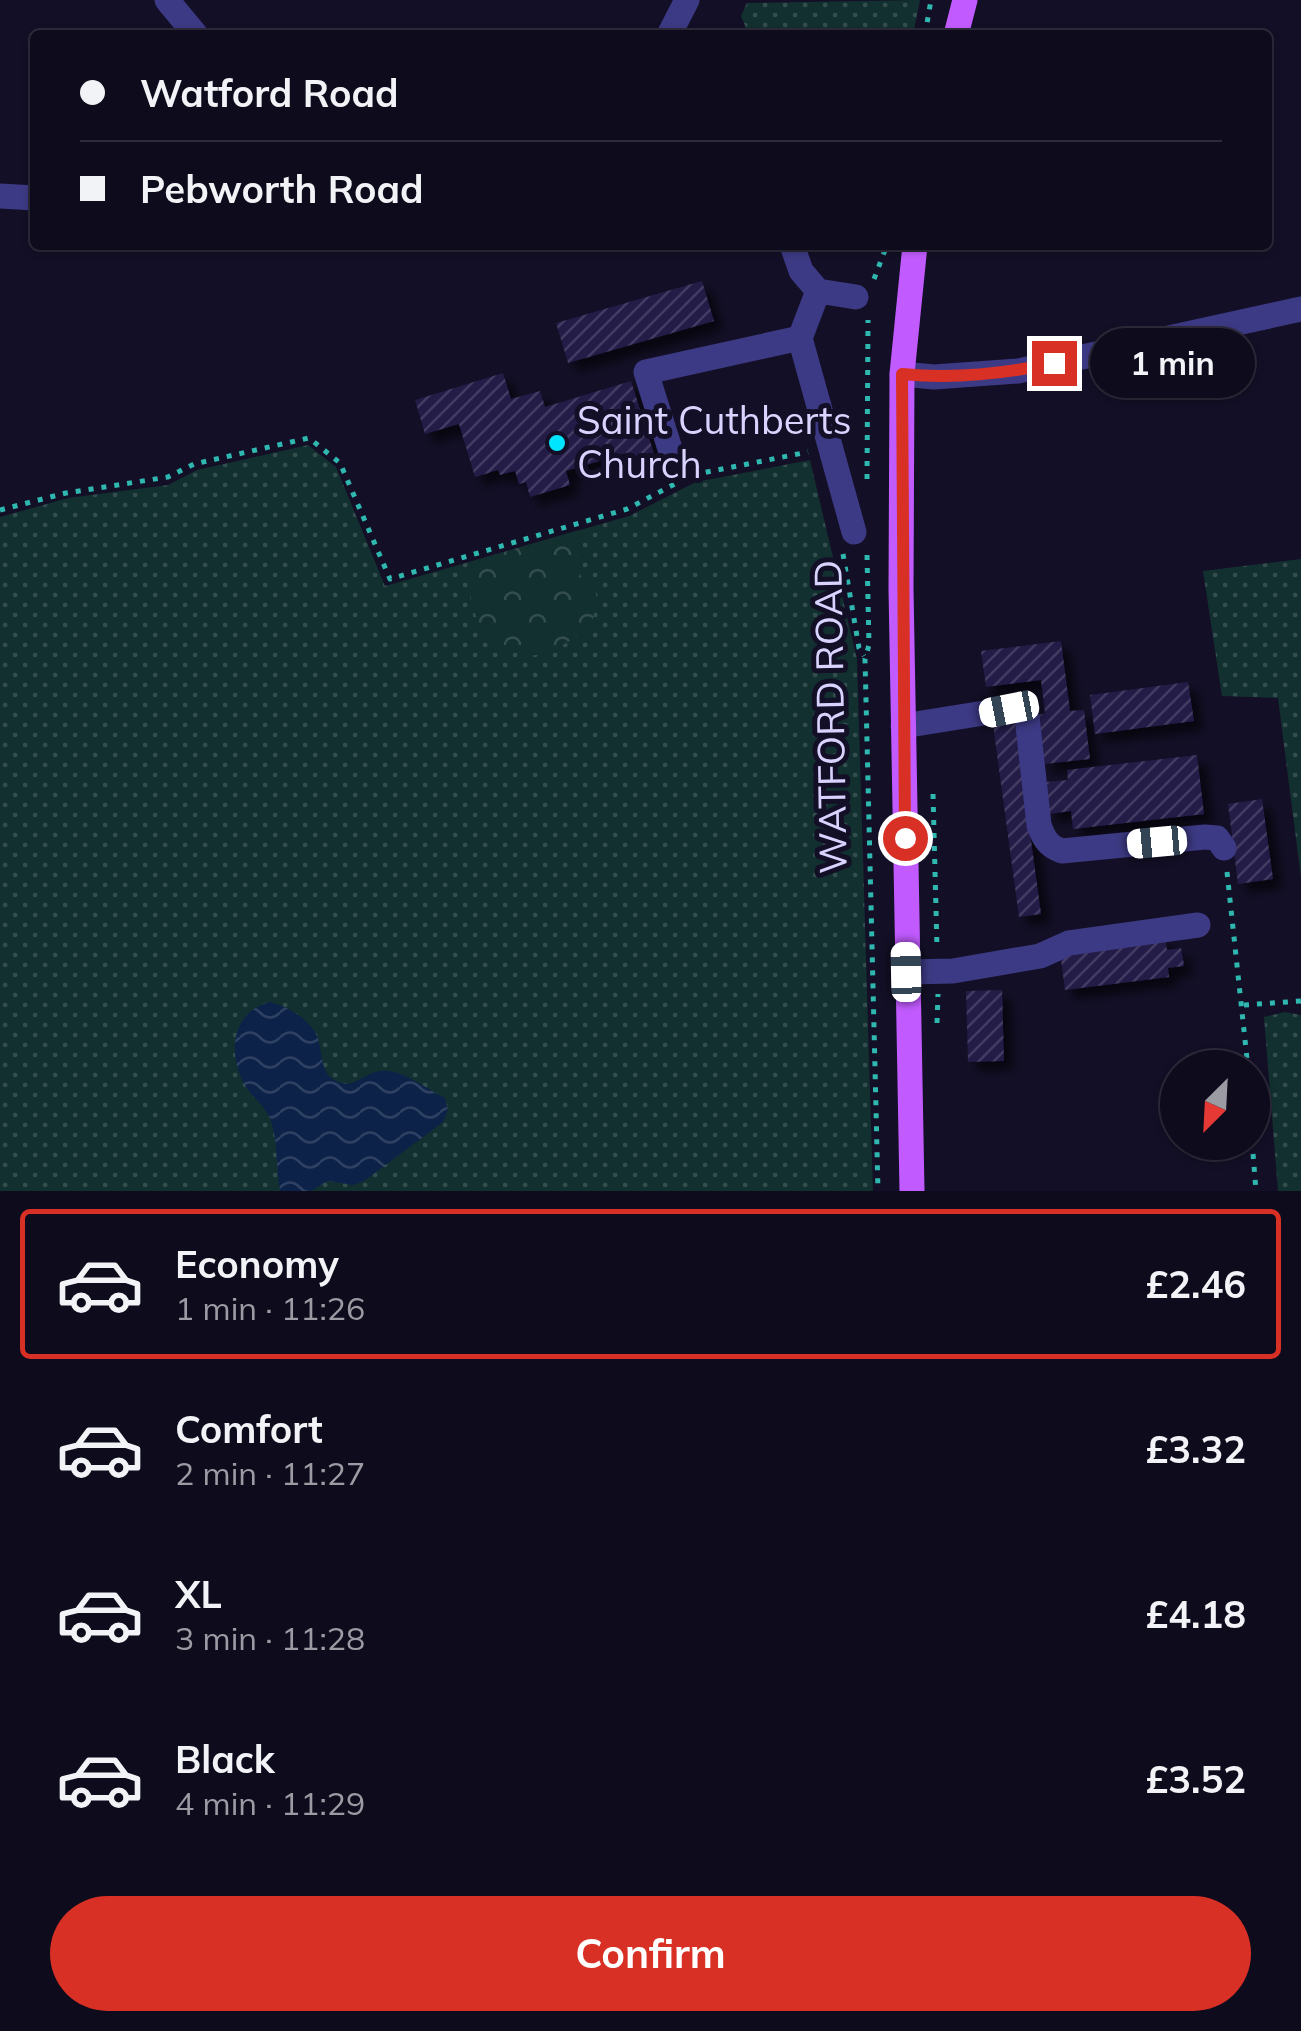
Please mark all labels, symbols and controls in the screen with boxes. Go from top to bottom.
text: Watford Road [140,69,399,117]
text: Pebworth Road [140,165,424,213]
callout: 1 min [1089,328,1254,398]
route end [1032,341,1077,386]
text: 1 min [1130,343,1215,383]
place label: Saint Cuthberts Church [577,396,851,488]
marker: Saint Cuthberts Church [546,432,568,454]
street label: WATFORD ROAD [803,560,857,874]
car [977,689,1041,729]
route start [883,816,928,861]
car [1126,824,1188,860]
car [890,942,922,1002]
north arrow [1160,1050,1270,1160]
map controls [1160,1050,1270,1160]
icon: car [55,1239,145,1329]
text: Economy [175,1240,339,1288]
text: £2.46 [1145,1260,1246,1308]
text: 1 min · 11:26 [175,1288,365,1328]
icon: car [55,1404,145,1494]
text: Comfort [175,1405,323,1453]
text: £3.32 [1145,1425,1246,1473]
text: 2 min · 11:27 [175,1453,365,1493]
icon: car [55,1569,145,1659]
text: XL [175,1570,222,1618]
text: £4.18 [1145,1590,1246,1638]
text: 3 min · 11:28 [175,1618,365,1658]
icon: car [55,1734,145,1824]
text: Black [175,1735,275,1783]
text: £3.52 [1145,1755,1246,1803]
text: 4 min · 11:29 [175,1783,365,1823]
button: Confirm [50,1896,1251,2011]

